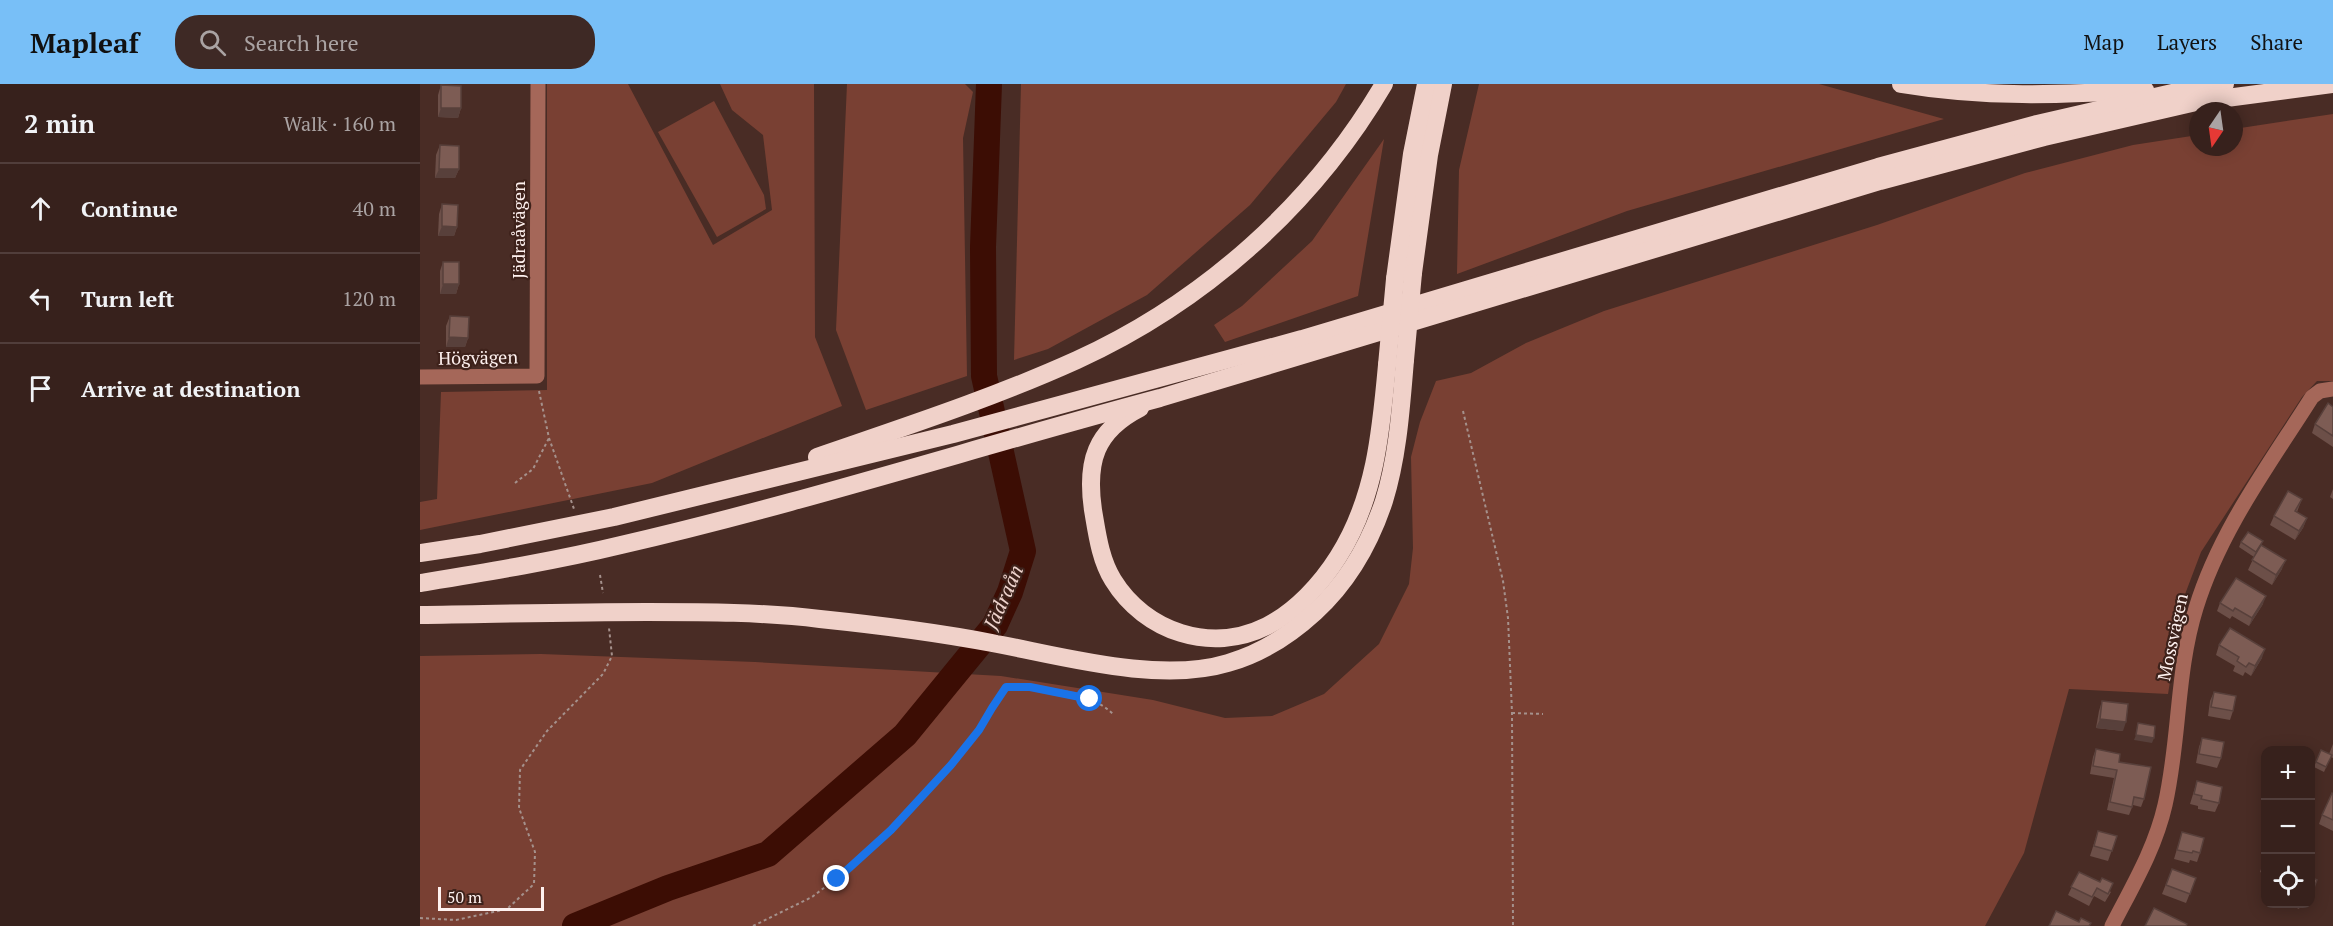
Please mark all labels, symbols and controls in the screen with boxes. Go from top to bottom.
search box [175,15,595,69]
text: Mapleaf [30,24,139,61]
icon: search [196,26,229,59]
text: Search here [244,28,358,57]
text: Map [2083,28,2124,56]
text: Layers [2157,28,2217,56]
text: Share [2250,28,2303,56]
north arrow [2189,102,2243,156]
text: 2 min [24,106,95,140]
text: Walk · 160 m [284,110,396,137]
street label: Jädraåvägen [506,181,530,279]
icon: ahead [24,192,57,225]
text: Continue [81,194,178,223]
text: 40 m [353,195,396,222]
icon: left [24,282,57,315]
text: Turn left [81,284,174,313]
text: 120 m [342,285,396,312]
street label: Högvägen [438,344,518,370]
icon: arrive [24,372,57,405]
text: Arrive at destination [81,374,300,403]
water label: Jädraån [976,560,1029,635]
street label: Mossvägen [2151,591,2193,683]
route start [1076,685,1102,711]
map controls [2261,746,2315,908]
button: + [2261,746,2315,800]
button: − [2261,800,2315,854]
button: locate [2261,854,2315,908]
route end [823,865,849,891]
scale bar [438,884,544,912]
text: 50 m [447,886,482,908]

